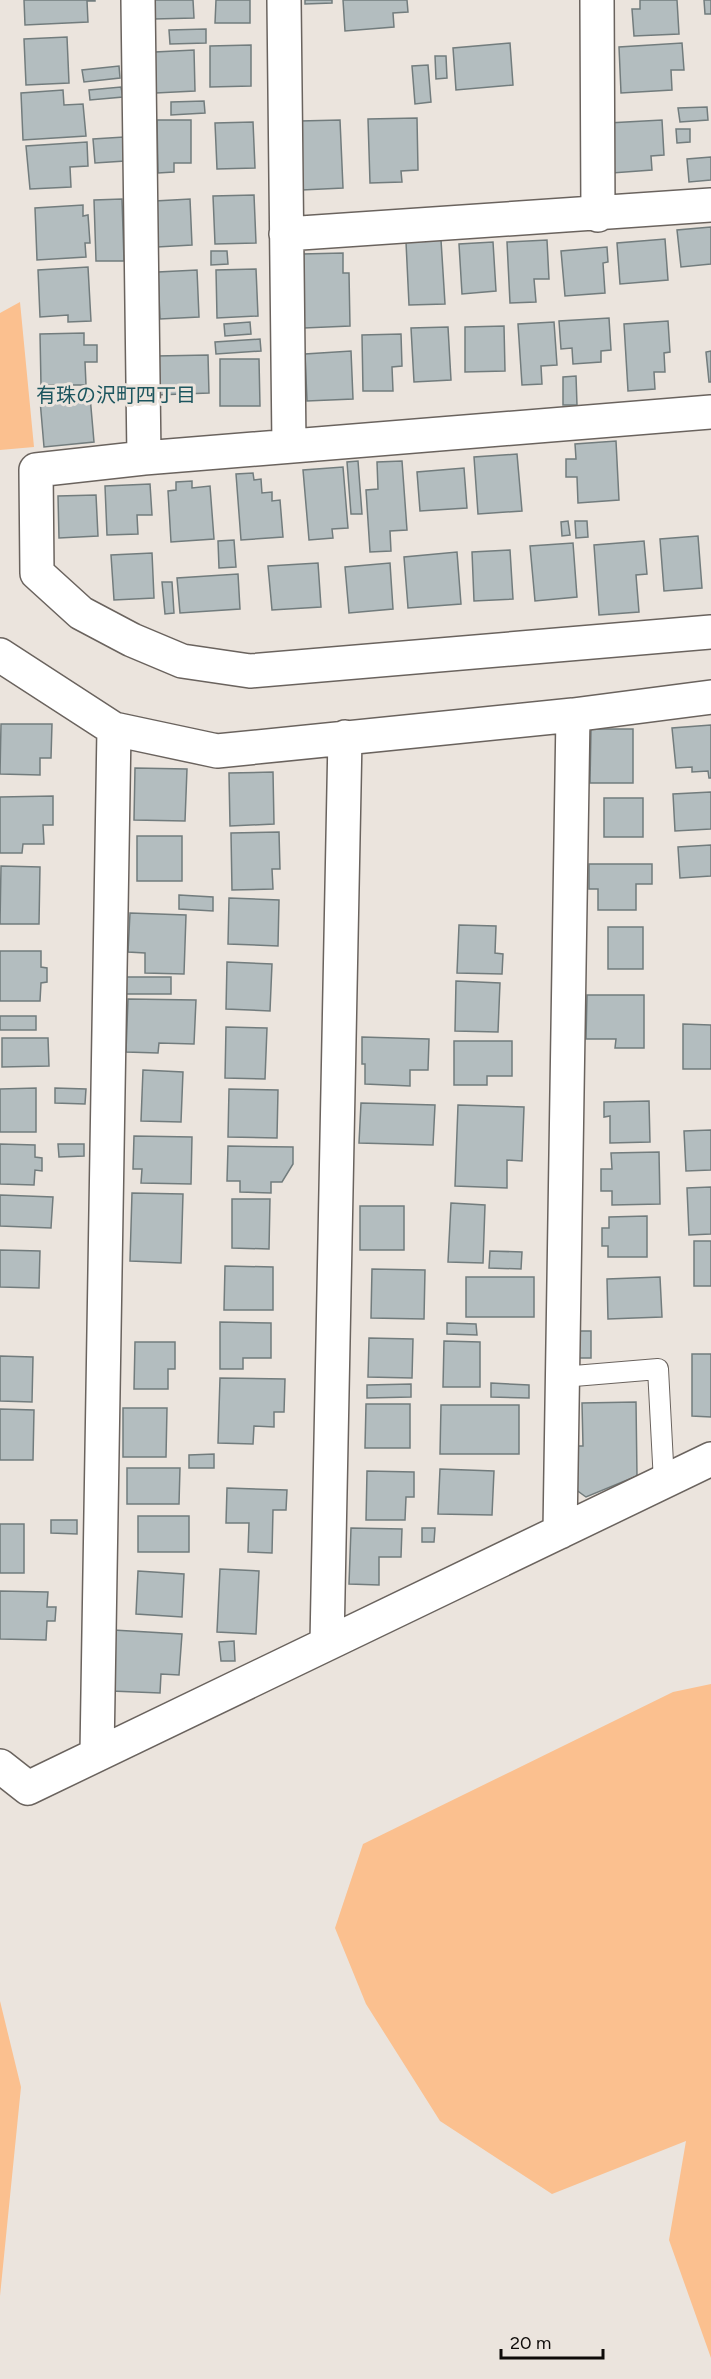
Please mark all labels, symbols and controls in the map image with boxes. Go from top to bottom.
district label: 有珠の沢町四丁目 [36,383,196,407]
scale bar [501,2322,603,2360]
text: 20 m [510,2332,551,2354]

